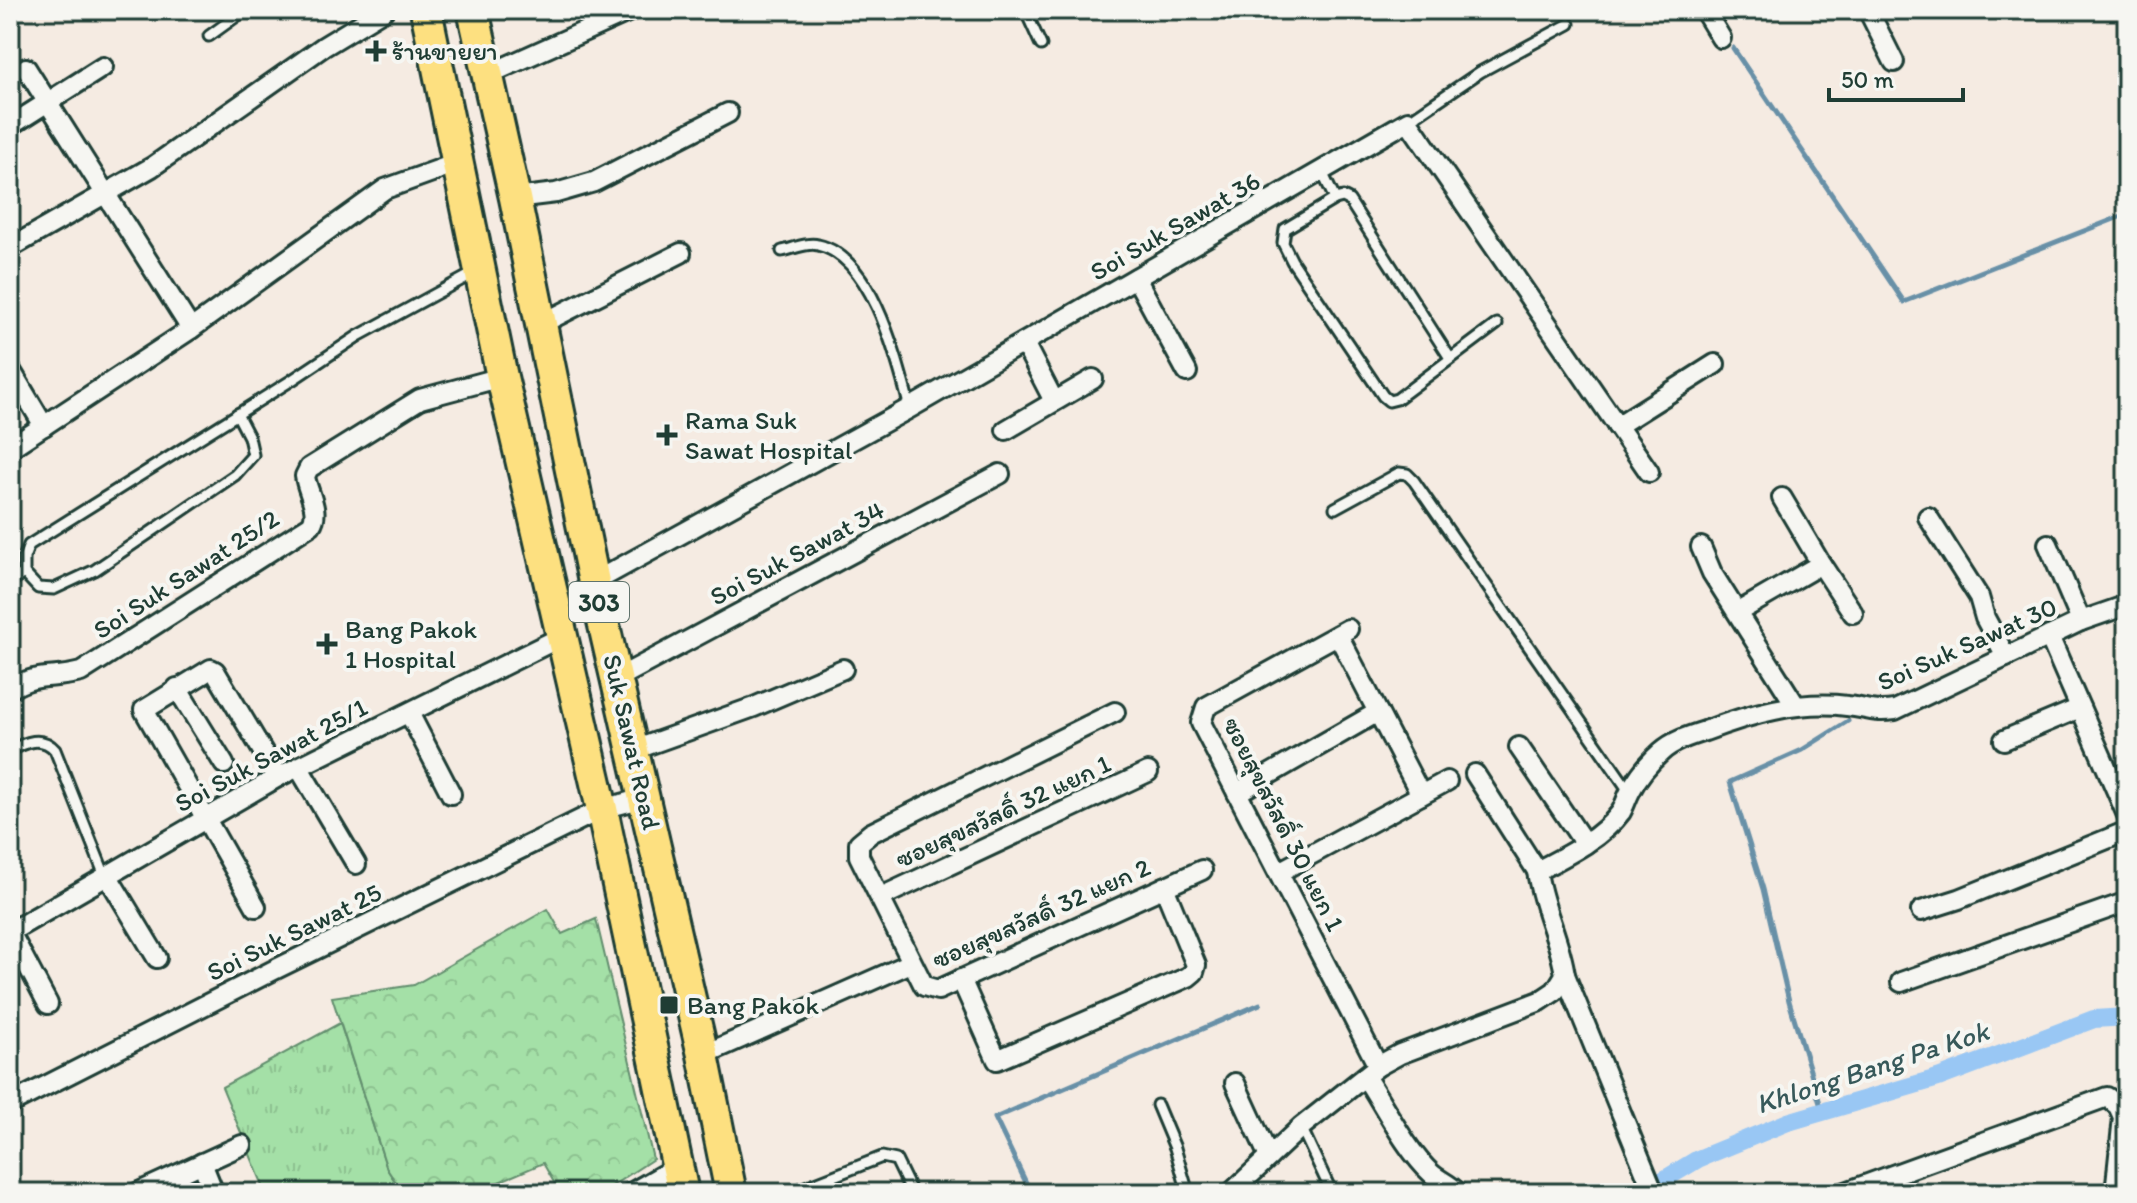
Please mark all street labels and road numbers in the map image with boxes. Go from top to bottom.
street label: Soi Suk Sawat 36 [1084,164,1266,288]
street label: Soi Suk Sawat 34 [704,493,890,612]
street label: Soi Suk Sawat 25/2 [87,502,285,646]
road number: 303 [569,582,629,622]
street label: Soi Suk Sawat 30 [1872,590,2062,698]
street label: Suk Sawat Road [596,651,668,833]
street label: Soi Suk Sawat 25/1 [169,691,373,819]
street label: ซอยสุขสวัสดิ์ 30 แยก 1 [1214,712,1352,937]
street label: ซอยสุขสวัสดิ์ 32 แยก 1 [890,747,1117,877]
street label: ซอยสุขสวัสดิ์ 32 แยก 2 [927,850,1156,977]
street label: Soi Suk Sawat 25 [201,876,387,988]

